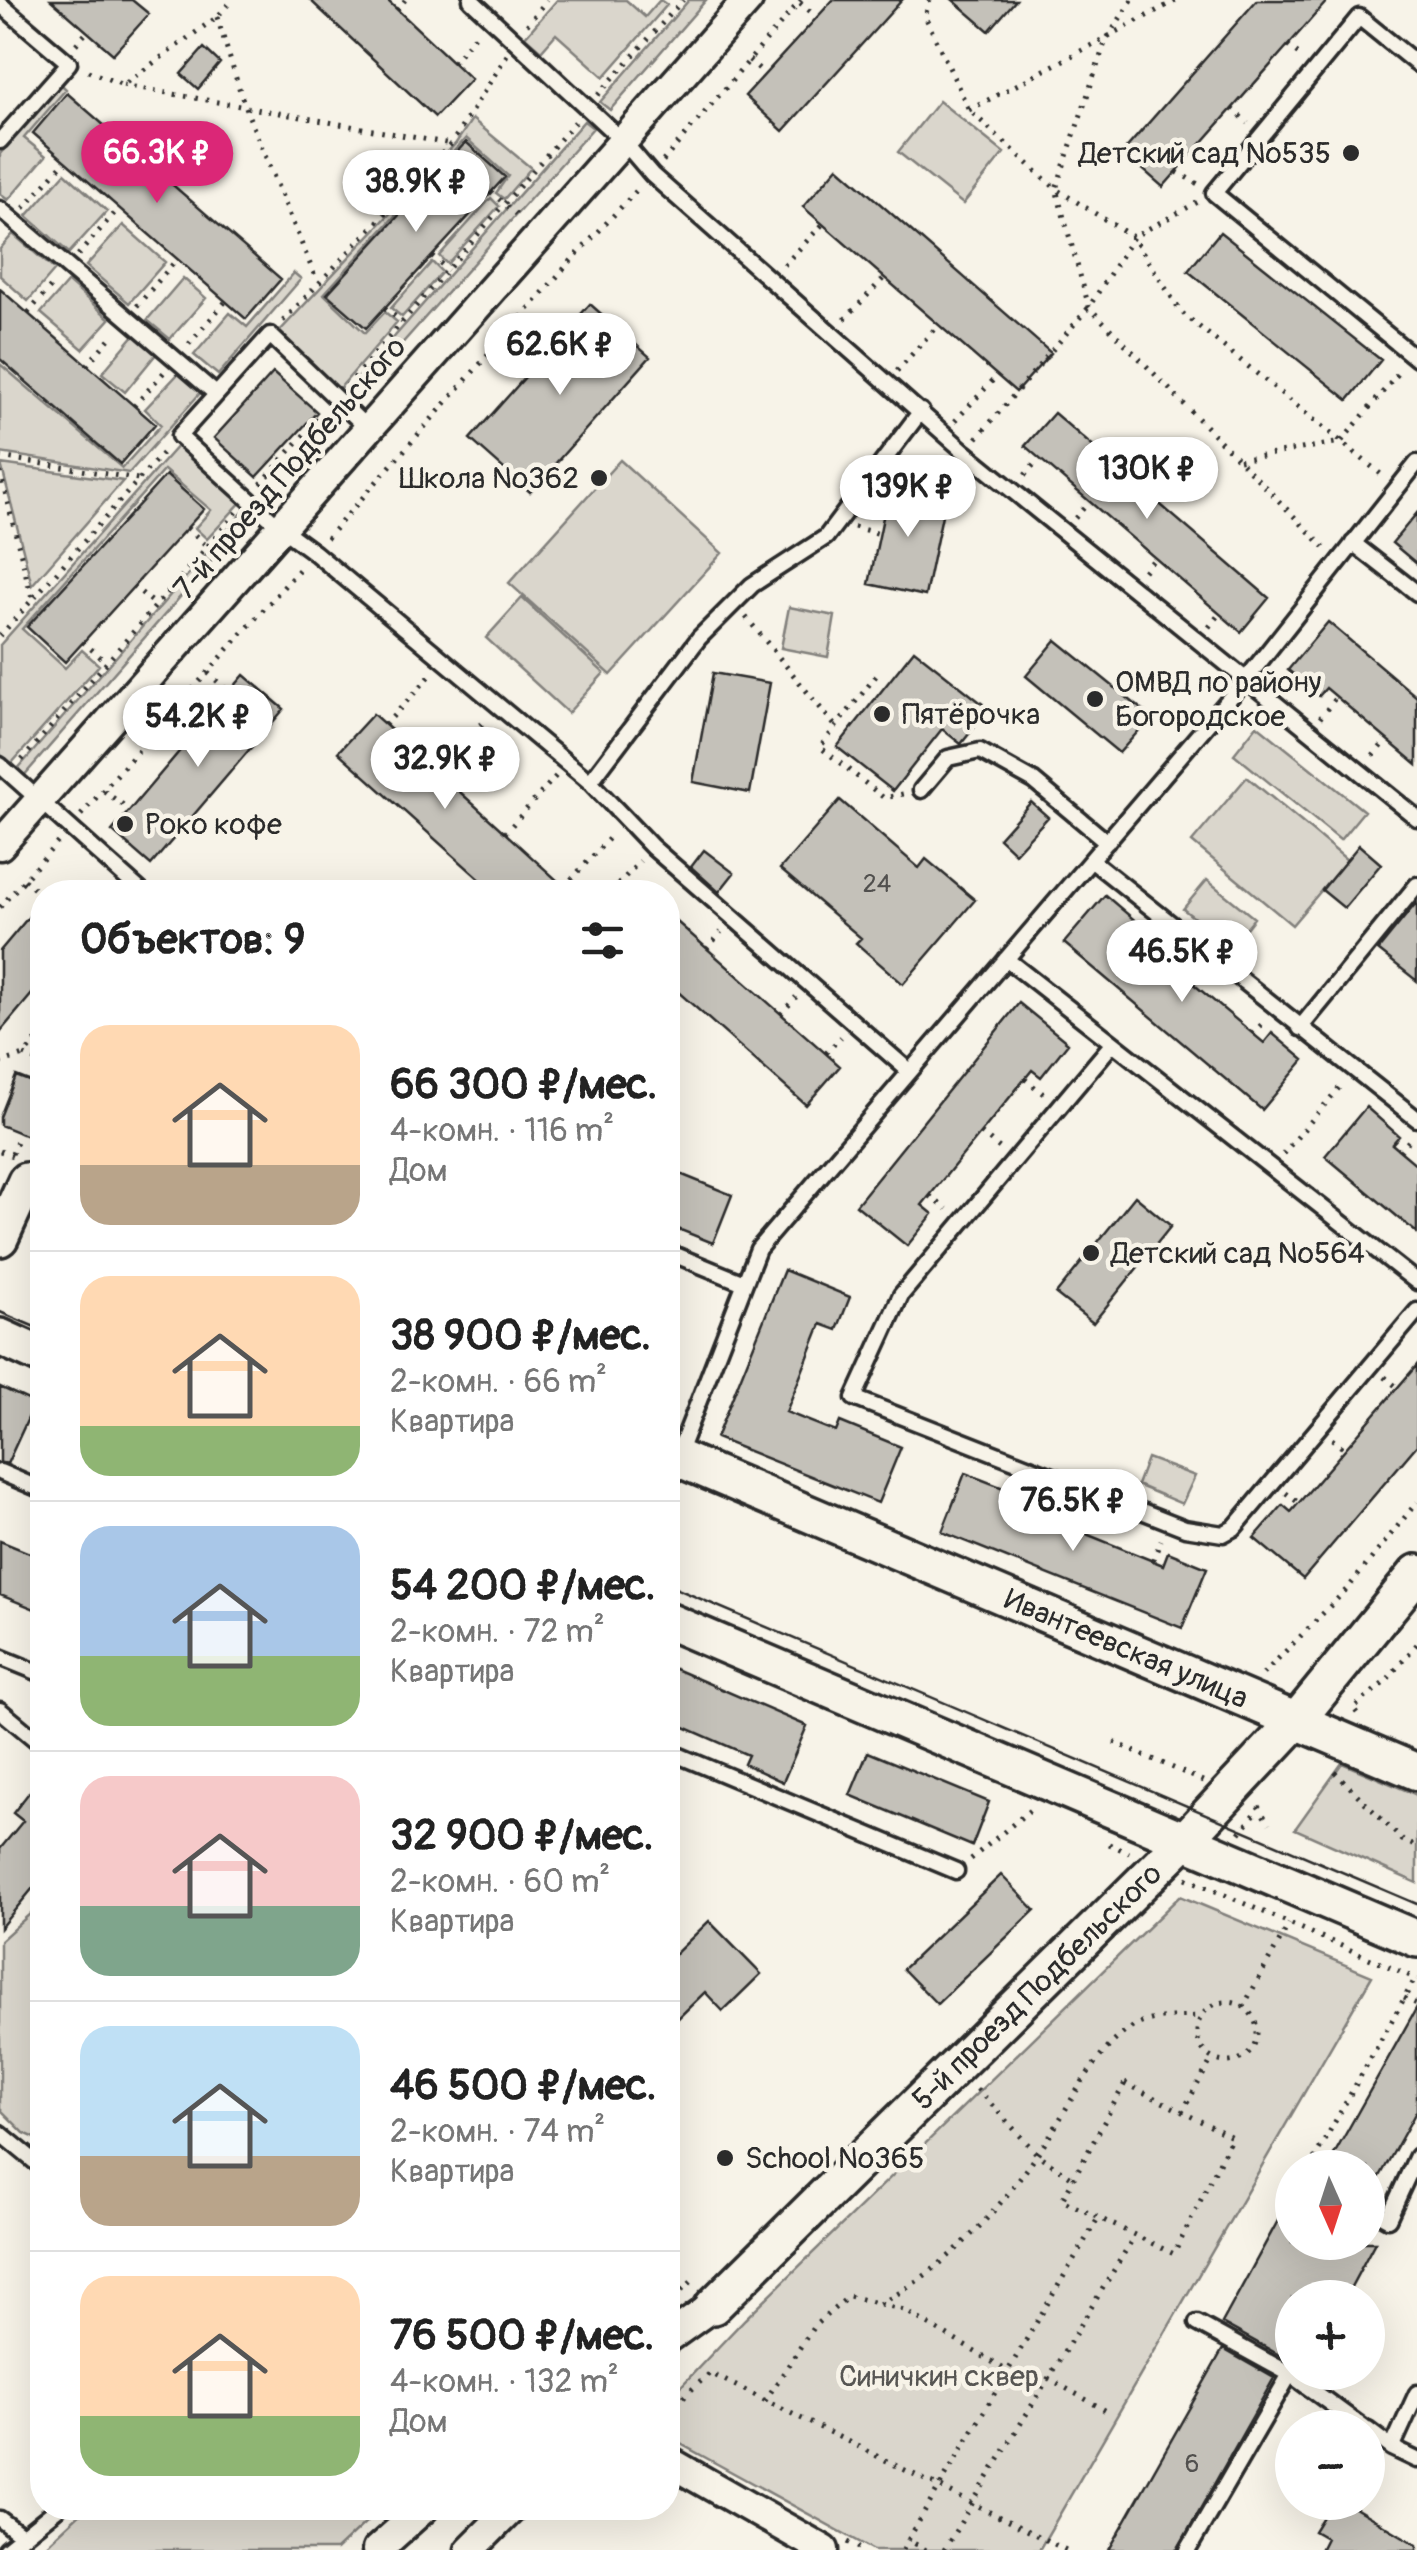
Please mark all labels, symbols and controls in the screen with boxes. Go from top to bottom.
pin: 66.3K ₽ [65,121,249,206]
text: 66.3K ₽ [103,133,211,173]
place label: Детский сад №535 [1078,135,1331,172]
marker: Детский сад №535 [1340,142,1362,164]
pin: 38.9K ₽ [324,150,508,235]
text: 38.9K ₽ [365,162,467,202]
pin: 62.6K ₽ [468,313,652,398]
text: 62.6K ₽ [506,325,614,365]
street label: 7-й проезд Подбельского [166,329,414,607]
pin: 130K ₽ [1066,437,1228,522]
text: 130K ₽ [1098,449,1196,489]
pin: 139K ₽ [827,455,989,540]
place label: Школа №362 [399,460,579,497]
marker: Школа №362 [588,467,610,489]
text: 139K ₽ [862,467,954,507]
place label: ОМВД по району Богородское [1115,664,1322,735]
pin: 54.2K ₽ [106,685,290,770]
marker: ОМВД по району Богородское [1084,688,1106,710]
place label: Пятёрочка [902,696,1040,733]
text: 54.2K ₽ [145,697,251,737]
marker: Пятёрочка [871,703,893,725]
pin: 32.9K ₽ [353,727,537,812]
text: 32.9K ₽ [393,739,497,779]
place label: Роко кофе [145,806,282,843]
marker: Роко кофе [114,813,136,835]
house number: 24 [863,869,891,900]
icon: filters [575,913,630,968]
text: Объектов: 9 [80,914,305,966]
pin: 46.5K ₽ [1090,920,1274,1005]
text: 46.5K ₽ [1129,932,1235,972]
text: 66 300 ₽/мес. [390,1059,657,1111]
icon: home [160,1065,280,1185]
text: 4-комн. · 116 m² [390,1111,614,1151]
text: Дом [390,1151,447,1191]
place label: Детский сад №564 [1110,1235,1365,1272]
marker: Детский сад №564 [1080,1242,1102,1264]
text: 38 900 ₽/мес. [390,1310,651,1362]
icon: home [160,1316,280,1436]
text: 2-комн. · 66 m² [390,1362,607,1402]
text: Квартира [390,1402,514,1442]
pin: 76.5K ₽ [981,1469,1165,1554]
text: 76.5K ₽ [1020,1481,1126,1521]
text: 54 200 ₽/мес. [390,1560,655,1612]
icon: home [160,1566,280,1686]
street label: Ивантеевская улица [999,1581,1254,1717]
text: 2-комн. · 72 m² [390,1612,605,1652]
text: Квартира [390,1652,514,1692]
text: 32 900 ₽/мес. [390,1810,653,1862]
icon: home [160,1816,280,1936]
street label: 5-й проезд Подбельского [904,1855,1169,2118]
text: 2-комн. · 60 m² [390,1862,610,1902]
text: Квартира [390,1902,514,1942]
text: 46 500 ₽/мес. [390,2060,656,2112]
icon: home [160,2066,280,2186]
text: 2-комн. · 74 m² [390,2112,605,2152]
place label: School №365 [745,2140,925,2177]
marker: School №365 [714,2147,736,2169]
north arrow [1275,2150,1385,2260]
map controls [1275,2150,1385,2520]
text: Квартира [390,2152,514,2192]
button: + [1275,2280,1385,2390]
text: 76 500 ₽/мес. [390,2310,654,2362]
icon: home [160,2316,280,2436]
park label: Синичкин сквер [839,2358,1039,2395]
text: 4-комн. · 132 m² [390,2362,619,2402]
text: Дом [390,2402,447,2442]
button: − [1275,2410,1385,2520]
house number: 6 [1185,2449,1199,2480]

